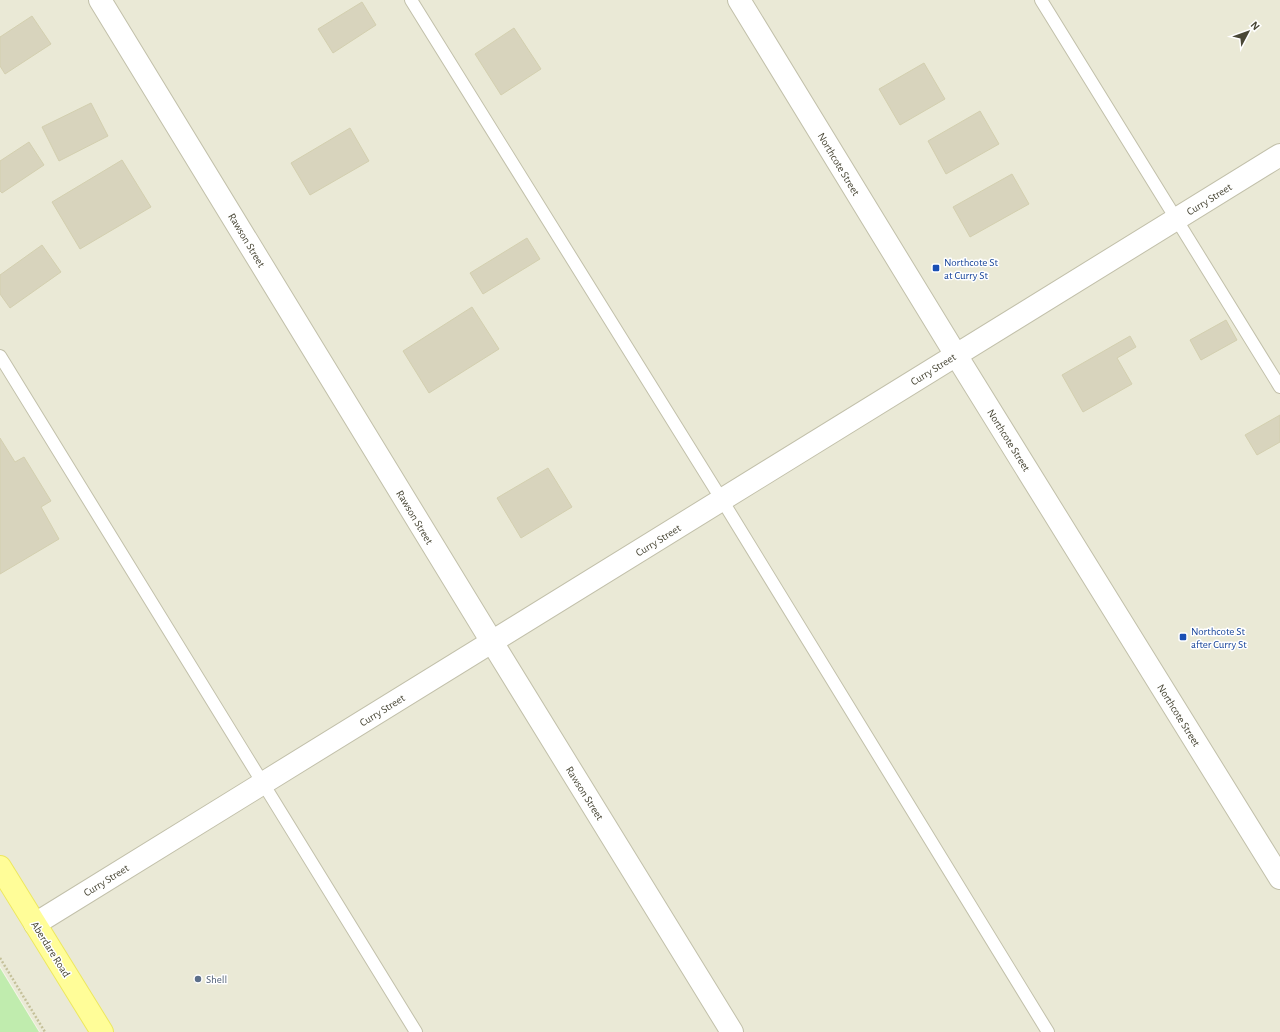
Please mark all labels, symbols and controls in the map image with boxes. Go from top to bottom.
north arrow [1228,12,1268,52]
text: N [1249,19,1262,32]
street label: Northcote Street [816,131,862,198]
street label: Curry Street [1185,181,1234,218]
street label: Rawson Street [226,211,267,270]
place label: Northcote St at Curry St [944,257,998,281]
marker: Northcote St at Curry St [931,263,941,273]
street label: Curry Street [909,351,958,388]
street label: Northcote Street [985,407,1032,474]
street label: Rawson Street [394,488,435,547]
street label: Curry Street [634,522,683,559]
place label: Northcote St after Curry St [1191,626,1247,650]
marker: Northcote St after Curry St [1178,632,1188,642]
street label: Northcote Street [1155,682,1202,749]
street label: Curry Street [358,692,407,729]
street label: Rawson Street [564,764,606,822]
street label: Curry Street [82,862,131,899]
street label: Aberdare Road [29,919,72,979]
marker: Shell [193,974,203,984]
place label: Shell [206,974,227,985]

